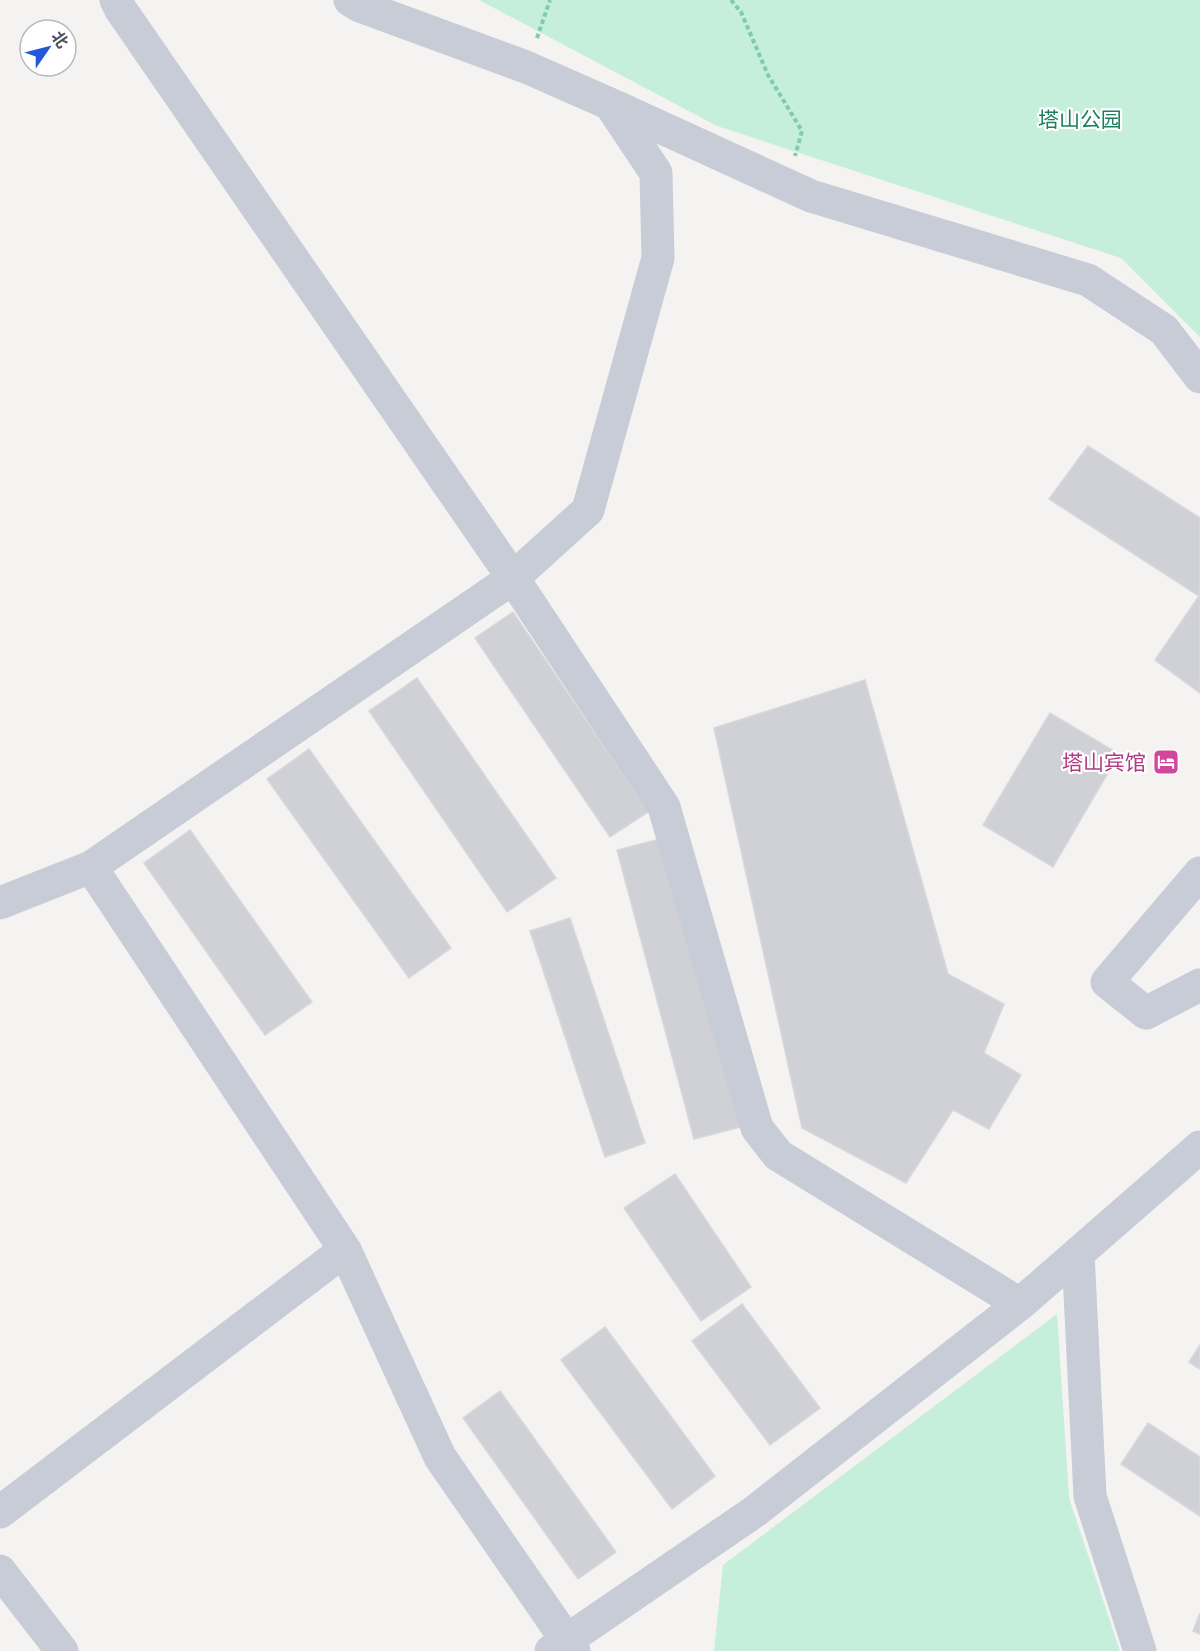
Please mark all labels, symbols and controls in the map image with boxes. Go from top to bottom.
north arrow [18,18,78,78]
text: 北 [48,27,73,52]
park label: 塔山公园 [1038,106,1122,133]
hotel icon: 塔山宾馆 [1151,747,1181,777]
place label: 塔山宾馆 [1062,749,1146,776]

